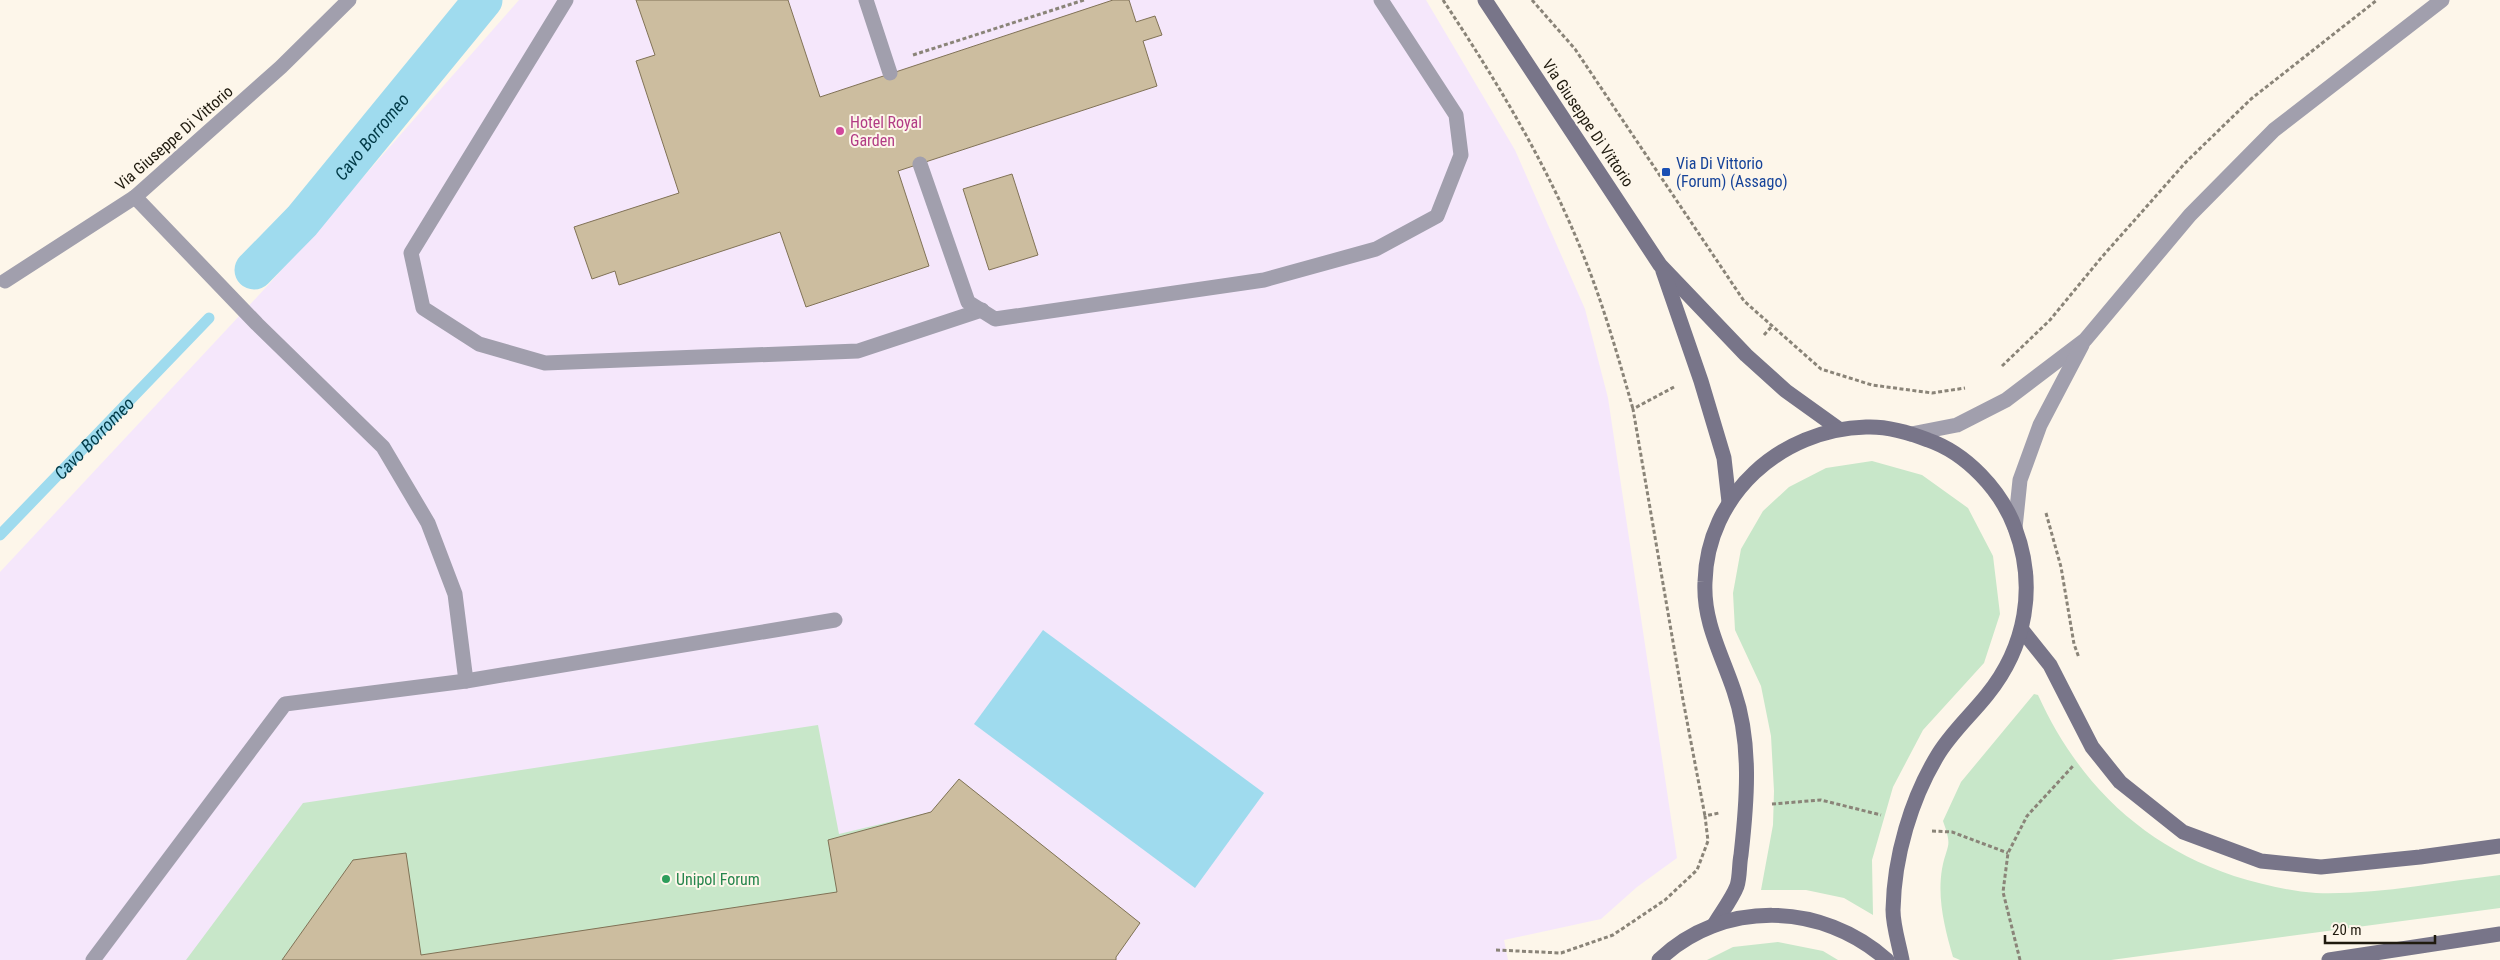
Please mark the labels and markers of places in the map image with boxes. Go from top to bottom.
place label: Hotel Royal Garden [850,113,922,150]
marker: Hotel Royal Garden [834,125,846,137]
place label: Via Di Vittorio (Forum) (Assago) [1676,154,1788,191]
marker: Via Di Vittorio (Forum) (Assago) [1660,166,1672,178]
place label: Unipol Forum [676,870,760,889]
marker: Unipol Forum [660,873,672,885]

